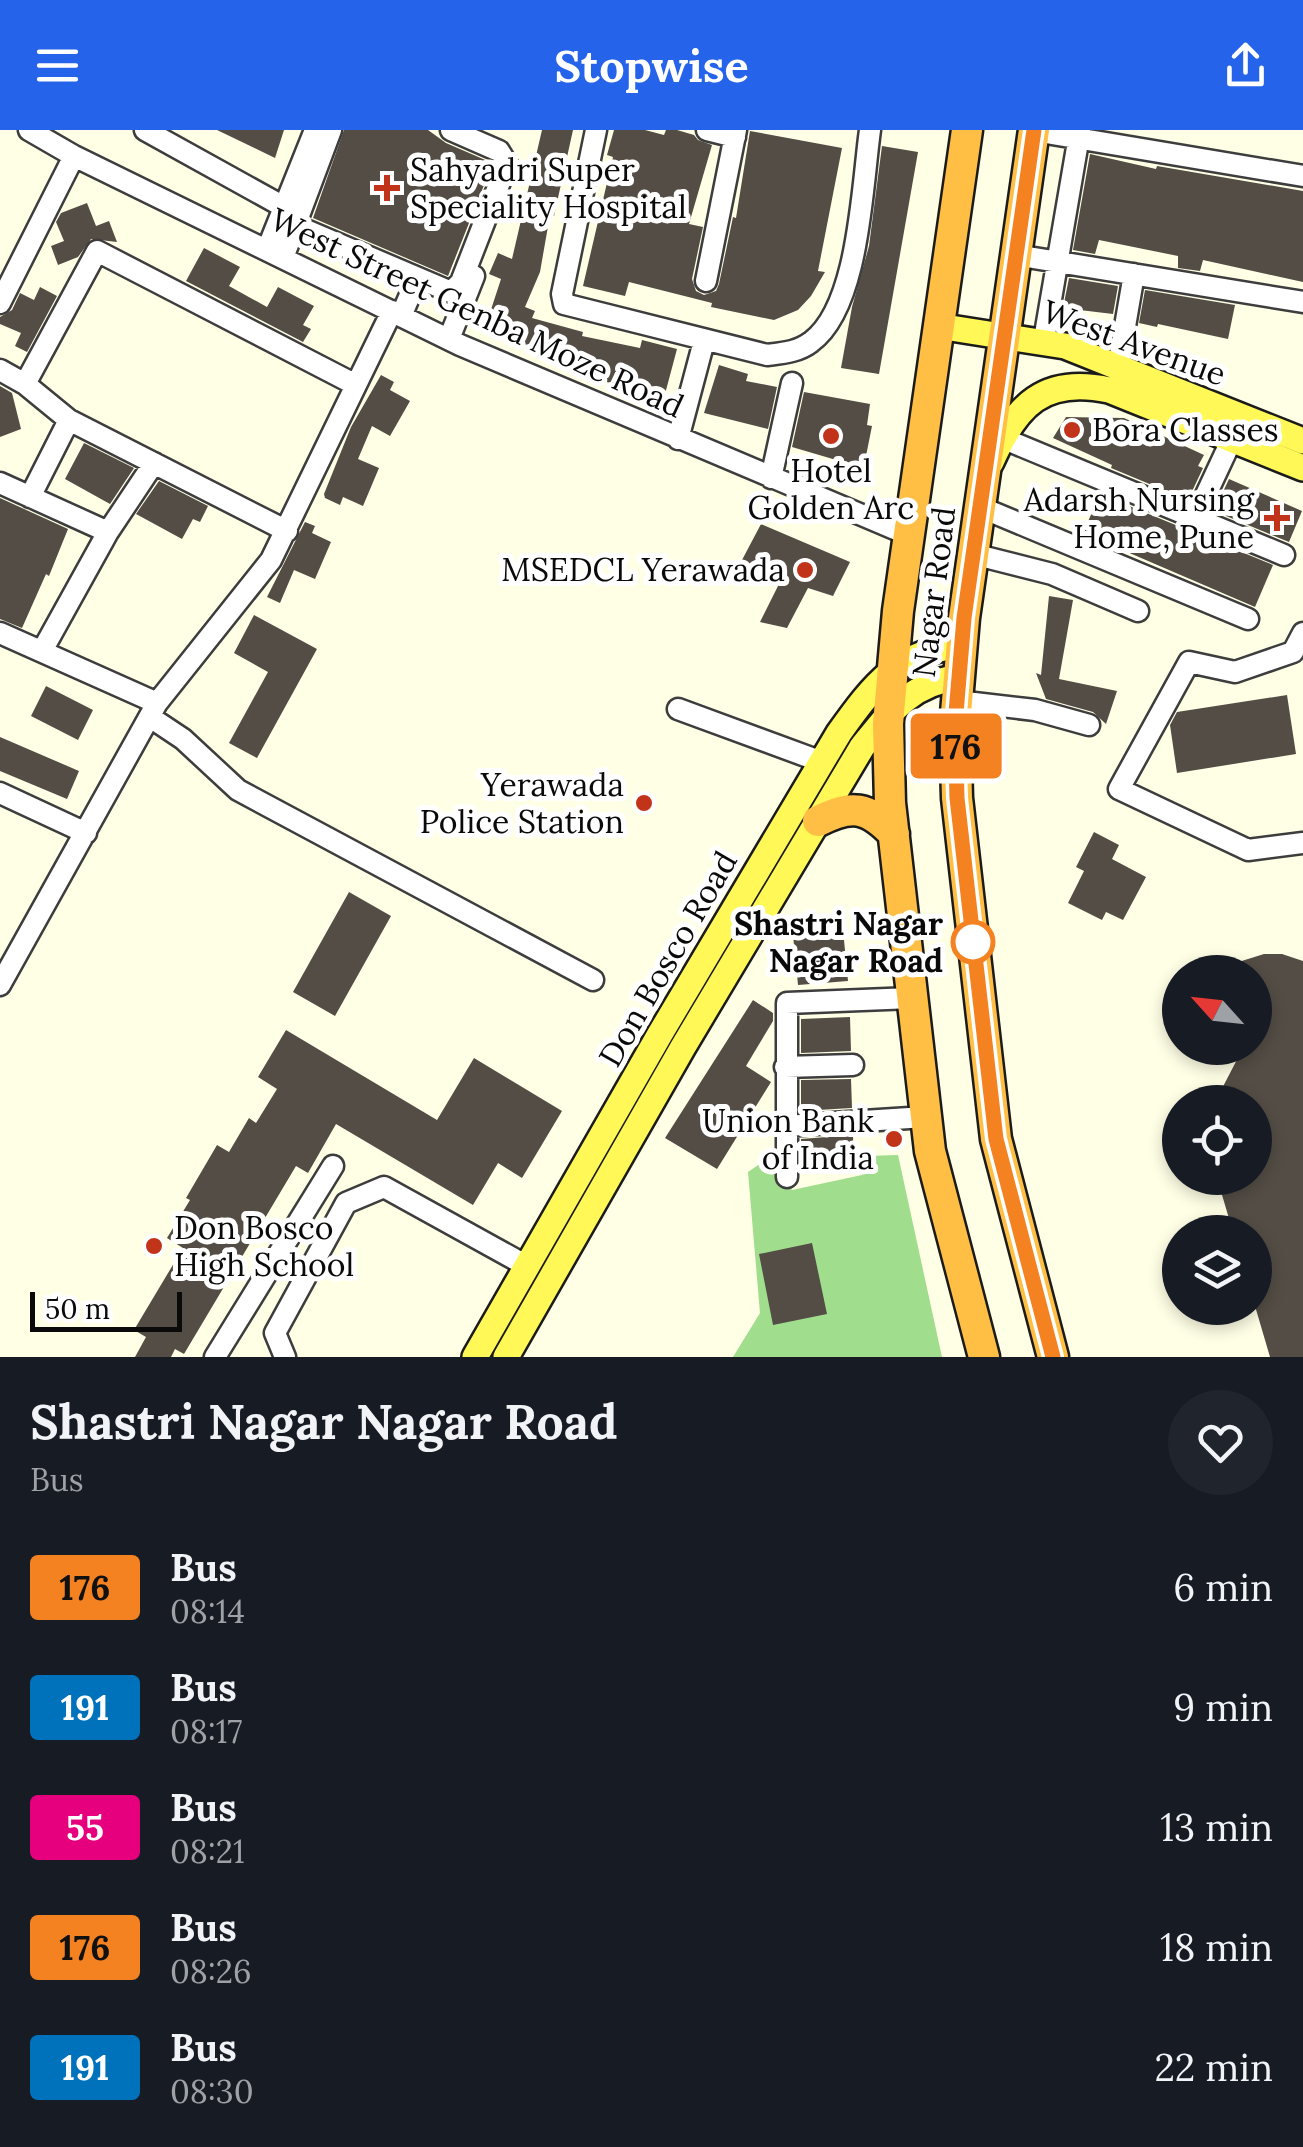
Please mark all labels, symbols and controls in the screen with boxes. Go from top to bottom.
text: Stopwise [554,37,749,94]
icon: menu [30,38,85,93]
icon: share [1218,38,1273,93]
place label: Sahyadri Super Speciality Hospital [410,149,687,227]
marker: Sahyadri Super Speciality Hospital [374,175,400,201]
street label: West Street Genba Moze Road [264,199,690,427]
street label: West Avenue [1037,290,1231,395]
place label: Bora Classes [1092,409,1279,450]
marker: Bora Classes [1061,419,1083,441]
marker: Hotel Golden Arc [820,425,842,447]
place label: Hotel Golden Arc [748,450,914,528]
place label: Adarsh Nursing Home, Pune [1023,479,1255,557]
street label: Nagar Road [903,504,964,680]
marker: Adarsh Nursing Home, Pune [1264,505,1290,531]
place label: MSEDCL Yerawada [501,549,785,590]
marker: MSEDCL Yerawada [794,559,816,581]
line badge: 176 [898,714,1014,778]
text: 176 [931,724,981,769]
place label: Yerawada Police Station [420,764,624,842]
marker: Yerawada Police Station [633,792,655,814]
street label: Don Bosco Road [589,844,746,1074]
place label: Shastri Nagar Nagar Road [734,903,944,981]
marker: Shastri Nagar Nagar Road [952,921,994,963]
north arrow [1162,955,1272,1065]
map controls [1162,955,1272,1325]
button: locate [1162,1085,1272,1195]
place label: Union Bank of India [702,1100,874,1178]
marker: Union Bank of India [883,1128,905,1150]
place label: Don Bosco High School [174,1207,354,1285]
button: layers [1162,1215,1272,1325]
marker: Don Bosco High School [143,1235,165,1257]
scale bar [30,1287,182,1332]
text: 50 m [45,1291,110,1327]
button: heart [1168,1390,1273,1495]
text: Shastri Nagar Nagar Road [30,1391,618,1452]
text: Bus [30,1459,84,1500]
text: Bus [170,1543,237,1591]
text: 6 min [1173,1563,1273,1611]
text: 176 [60,1565,110,1610]
text: 08:14 [170,1591,245,1632]
text: Bus [170,1663,237,1711]
text: 9 min [1173,1683,1273,1731]
text: 191 [61,1685,109,1730]
text: 08:17 [170,1711,242,1752]
text: Bus [170,1783,237,1831]
text: 13 min [1160,1803,1273,1851]
text: 55 [66,1805,104,1850]
text: 08:21 [170,1831,245,1872]
text: Bus [170,1903,237,1951]
text: 18 min [1160,1923,1273,1971]
text: 176 [60,1925,110,1970]
text: 08:26 [170,1951,252,1992]
text: Bus [170,2023,237,2071]
text: 22 min [1154,2043,1273,2091]
text: 191 [61,2045,109,2090]
text: 08:30 [170,2071,254,2112]

